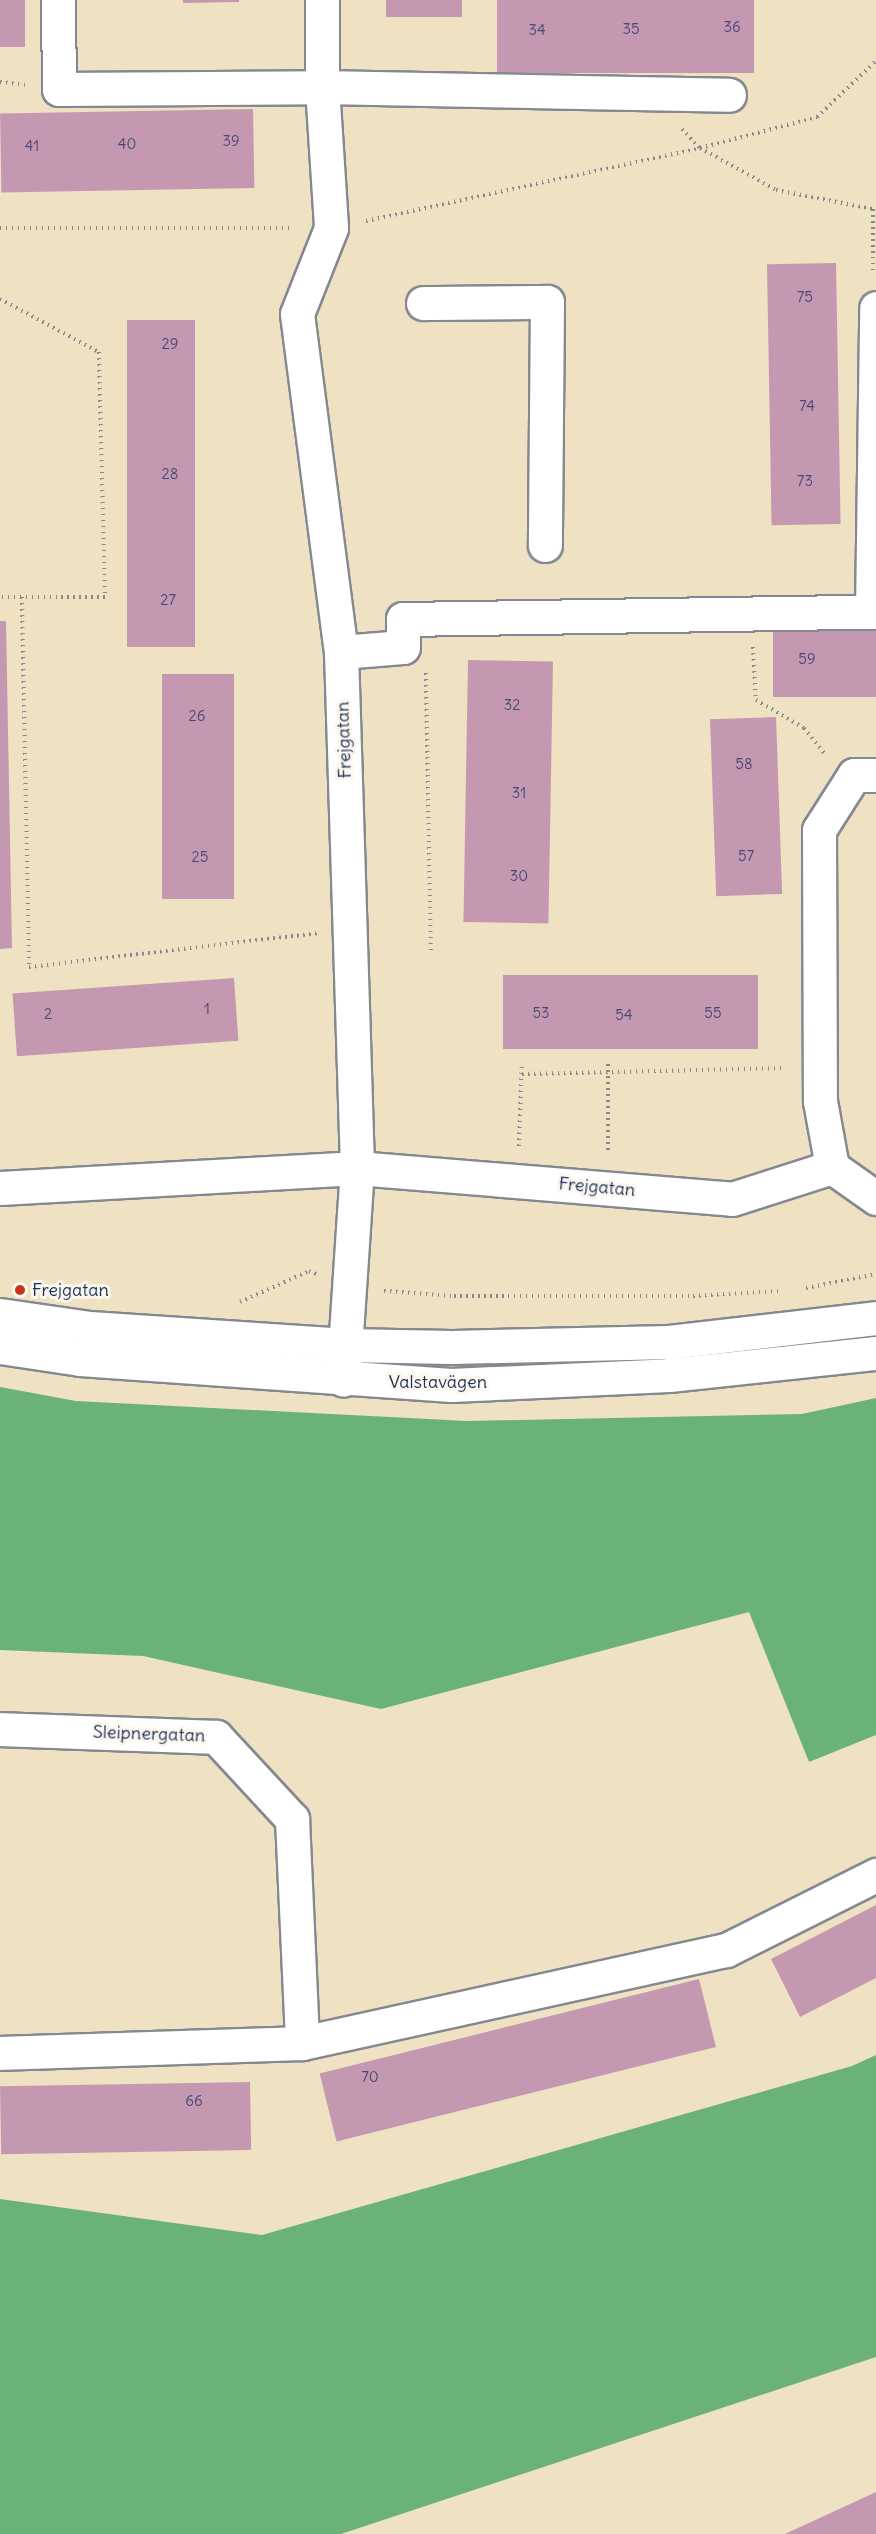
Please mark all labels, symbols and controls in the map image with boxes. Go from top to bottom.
house number: 36 [723,18,741,36]
house number: 35 [622,20,640,38]
house number: 34 [528,21,546,39]
house number: 39 [222,132,240,150]
house number: 40 [118,135,136,153]
house number: 41 [25,137,39,155]
house number: 75 [797,288,813,306]
house number: 29 [162,335,178,353]
house number: 74 [799,397,815,415]
house number: 28 [162,465,178,483]
house number: 73 [797,472,813,490]
house number: 27 [160,591,176,609]
house number: 59 [798,650,816,668]
house number: 32 [504,696,520,714]
street label: Frejgatan [332,701,356,779]
house number: 26 [189,707,205,725]
house number: 58 [735,755,753,773]
house number: 31 [512,784,526,802]
house number: 57 [738,847,754,865]
house number: 25 [192,848,208,866]
house number: 30 [510,867,528,885]
house number: 1 [204,1000,210,1018]
house number: 53 [532,1004,550,1022]
house number: 55 [704,1004,722,1022]
house number: 2 [44,1005,52,1023]
house number: 54 [615,1006,633,1024]
street label: Frejgatan [558,1173,636,1201]
place label: Frejgatan [32,1279,109,1301]
marker: Frejgatan [13,1283,27,1297]
street label: Valstavägen [389,1371,487,1393]
street label: Sleipnergatan [92,1721,206,1747]
house number: 70 [361,2068,379,2086]
house number: 66 [185,2092,203,2110]

